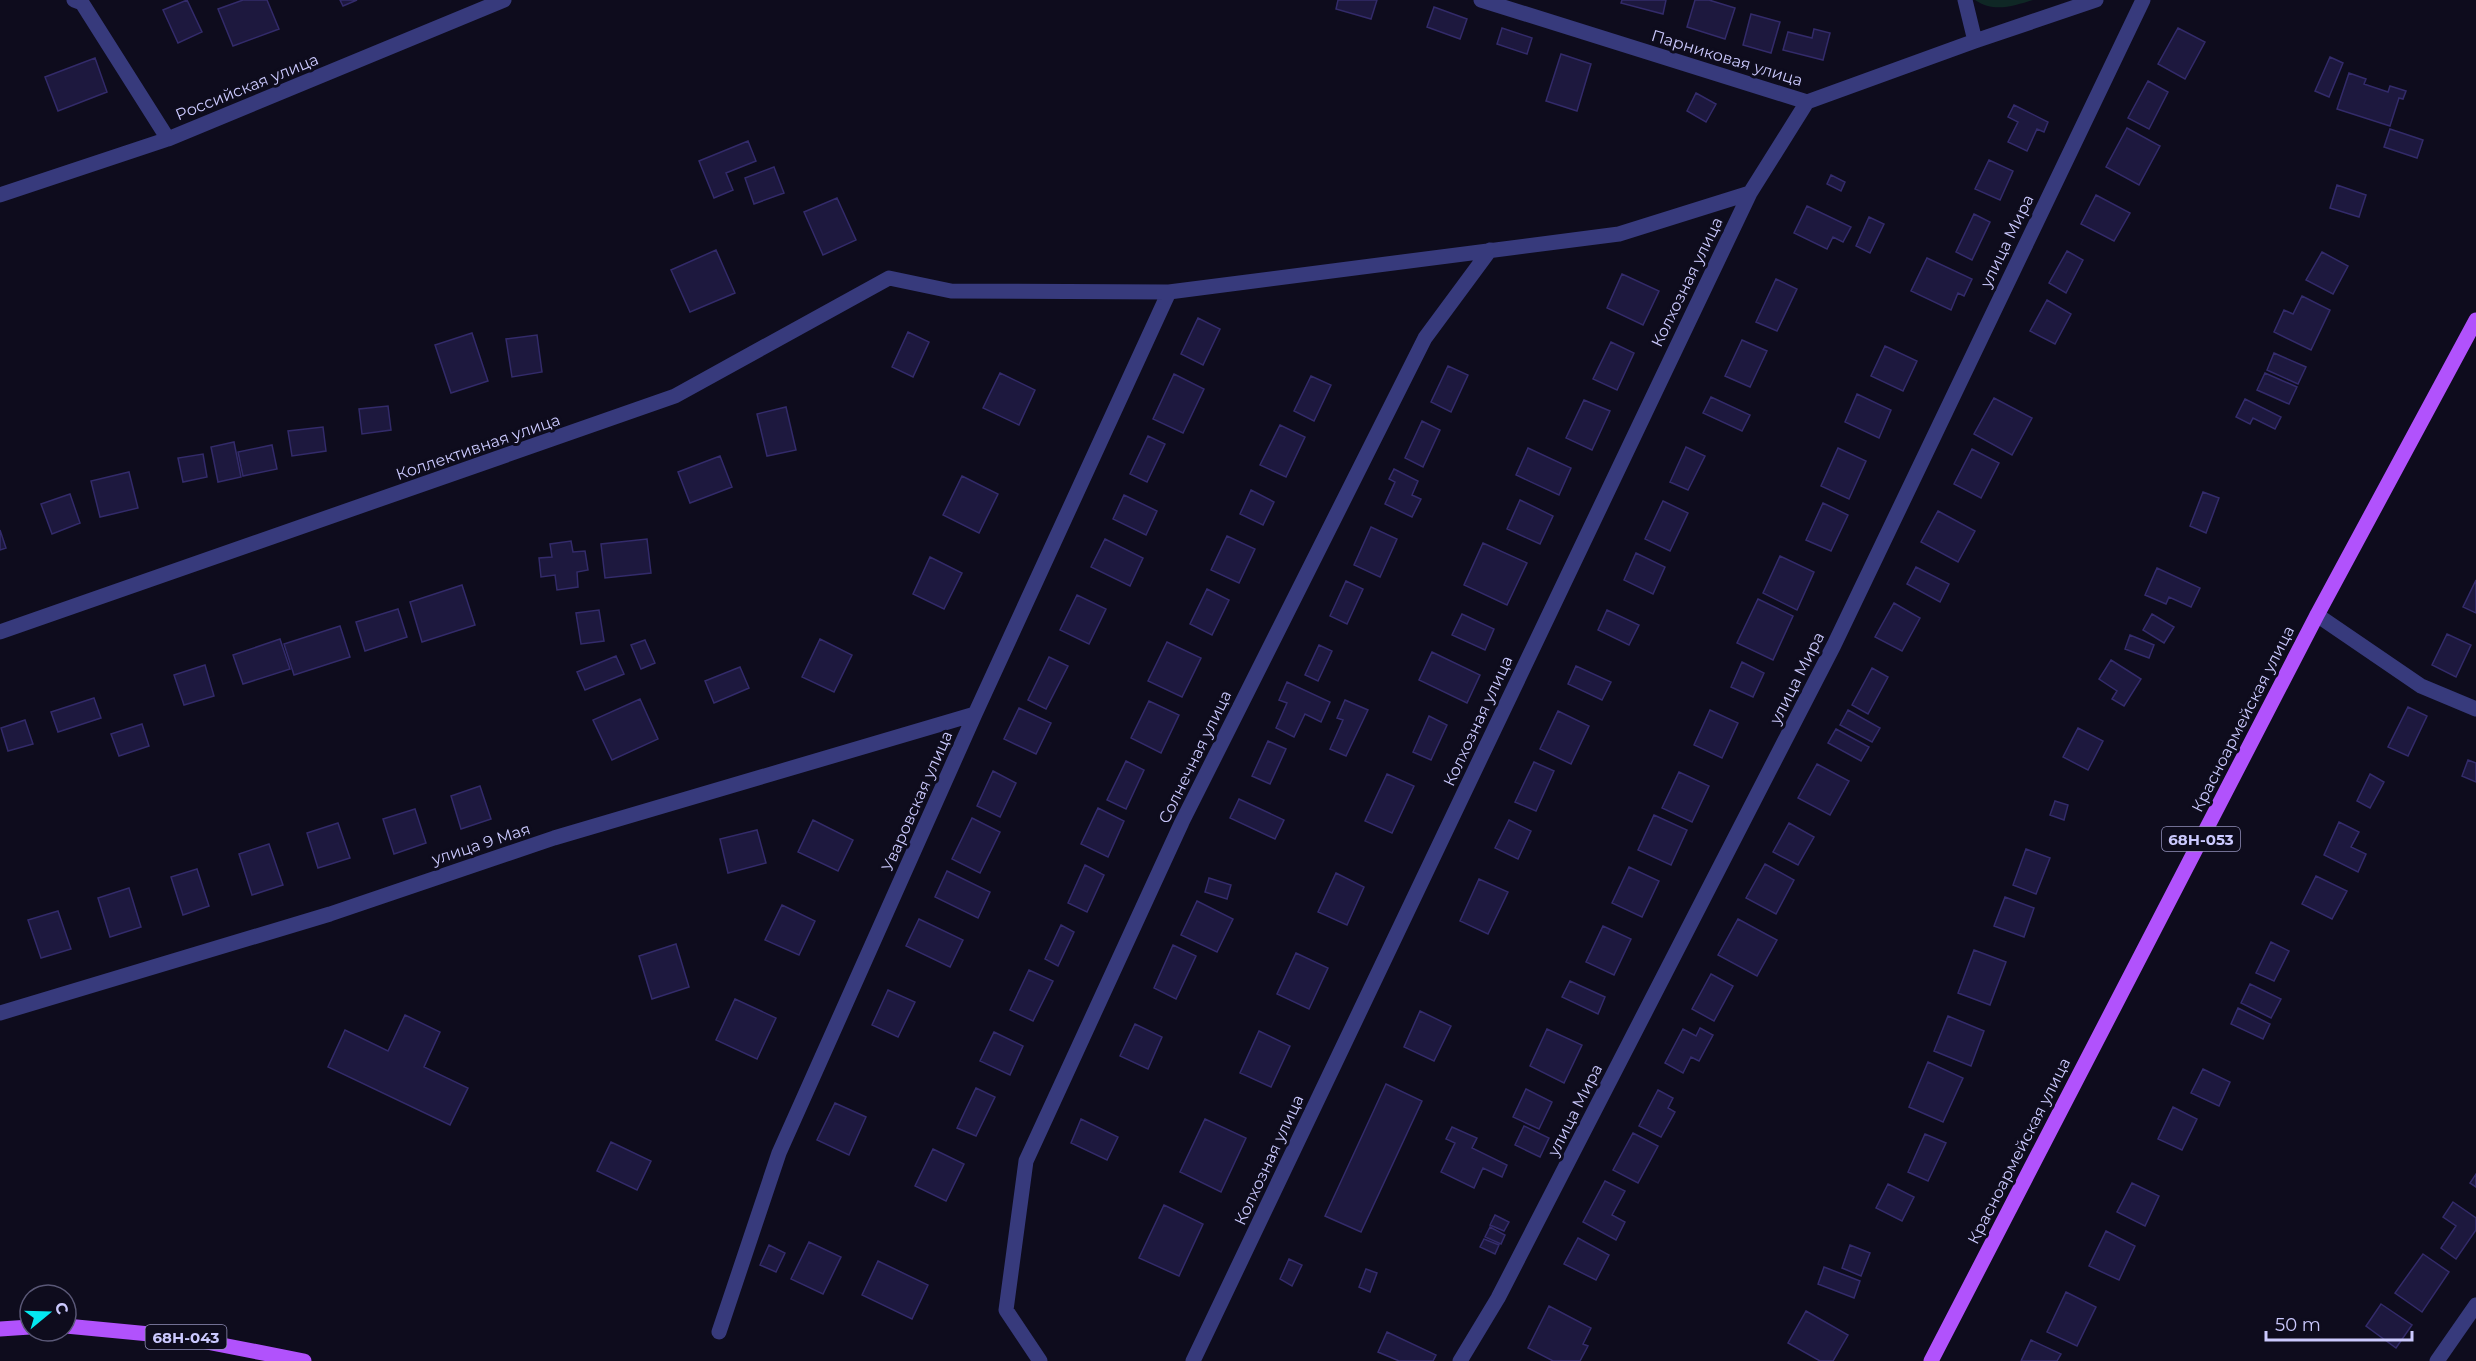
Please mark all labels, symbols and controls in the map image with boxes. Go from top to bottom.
street label: Парниковая улица [1649,26,1805,90]
street label: Российская улица [173,50,321,124]
street label: улица Мира [1976,192,2038,291]
street label: Колхозная улица [1647,214,1727,350]
street label: Коллективная улица [393,410,563,484]
street label: Красноармейская улица [2188,623,2298,815]
street label: улица Мира [1765,629,1828,728]
street label: Колхозная улица [1439,653,1517,789]
street label: Солнечная улица [1155,687,1235,827]
street label: Уваровская улица [877,728,957,874]
street label: улица 9 Мая [428,819,533,869]
road number: 68Н-053 [2162,827,2240,851]
street label: Красноармейская улица [1964,1055,2074,1247]
street label: улица Мира [1543,1061,1606,1160]
street label: Колхозная улица [1230,1092,1308,1228]
north arrow [18,1283,78,1343]
text: С [51,1300,73,1317]
scale bar [2266,1304,2412,1342]
text: 50 m [2275,1314,2321,1336]
road number: 68Н-043 [146,1325,226,1349]

